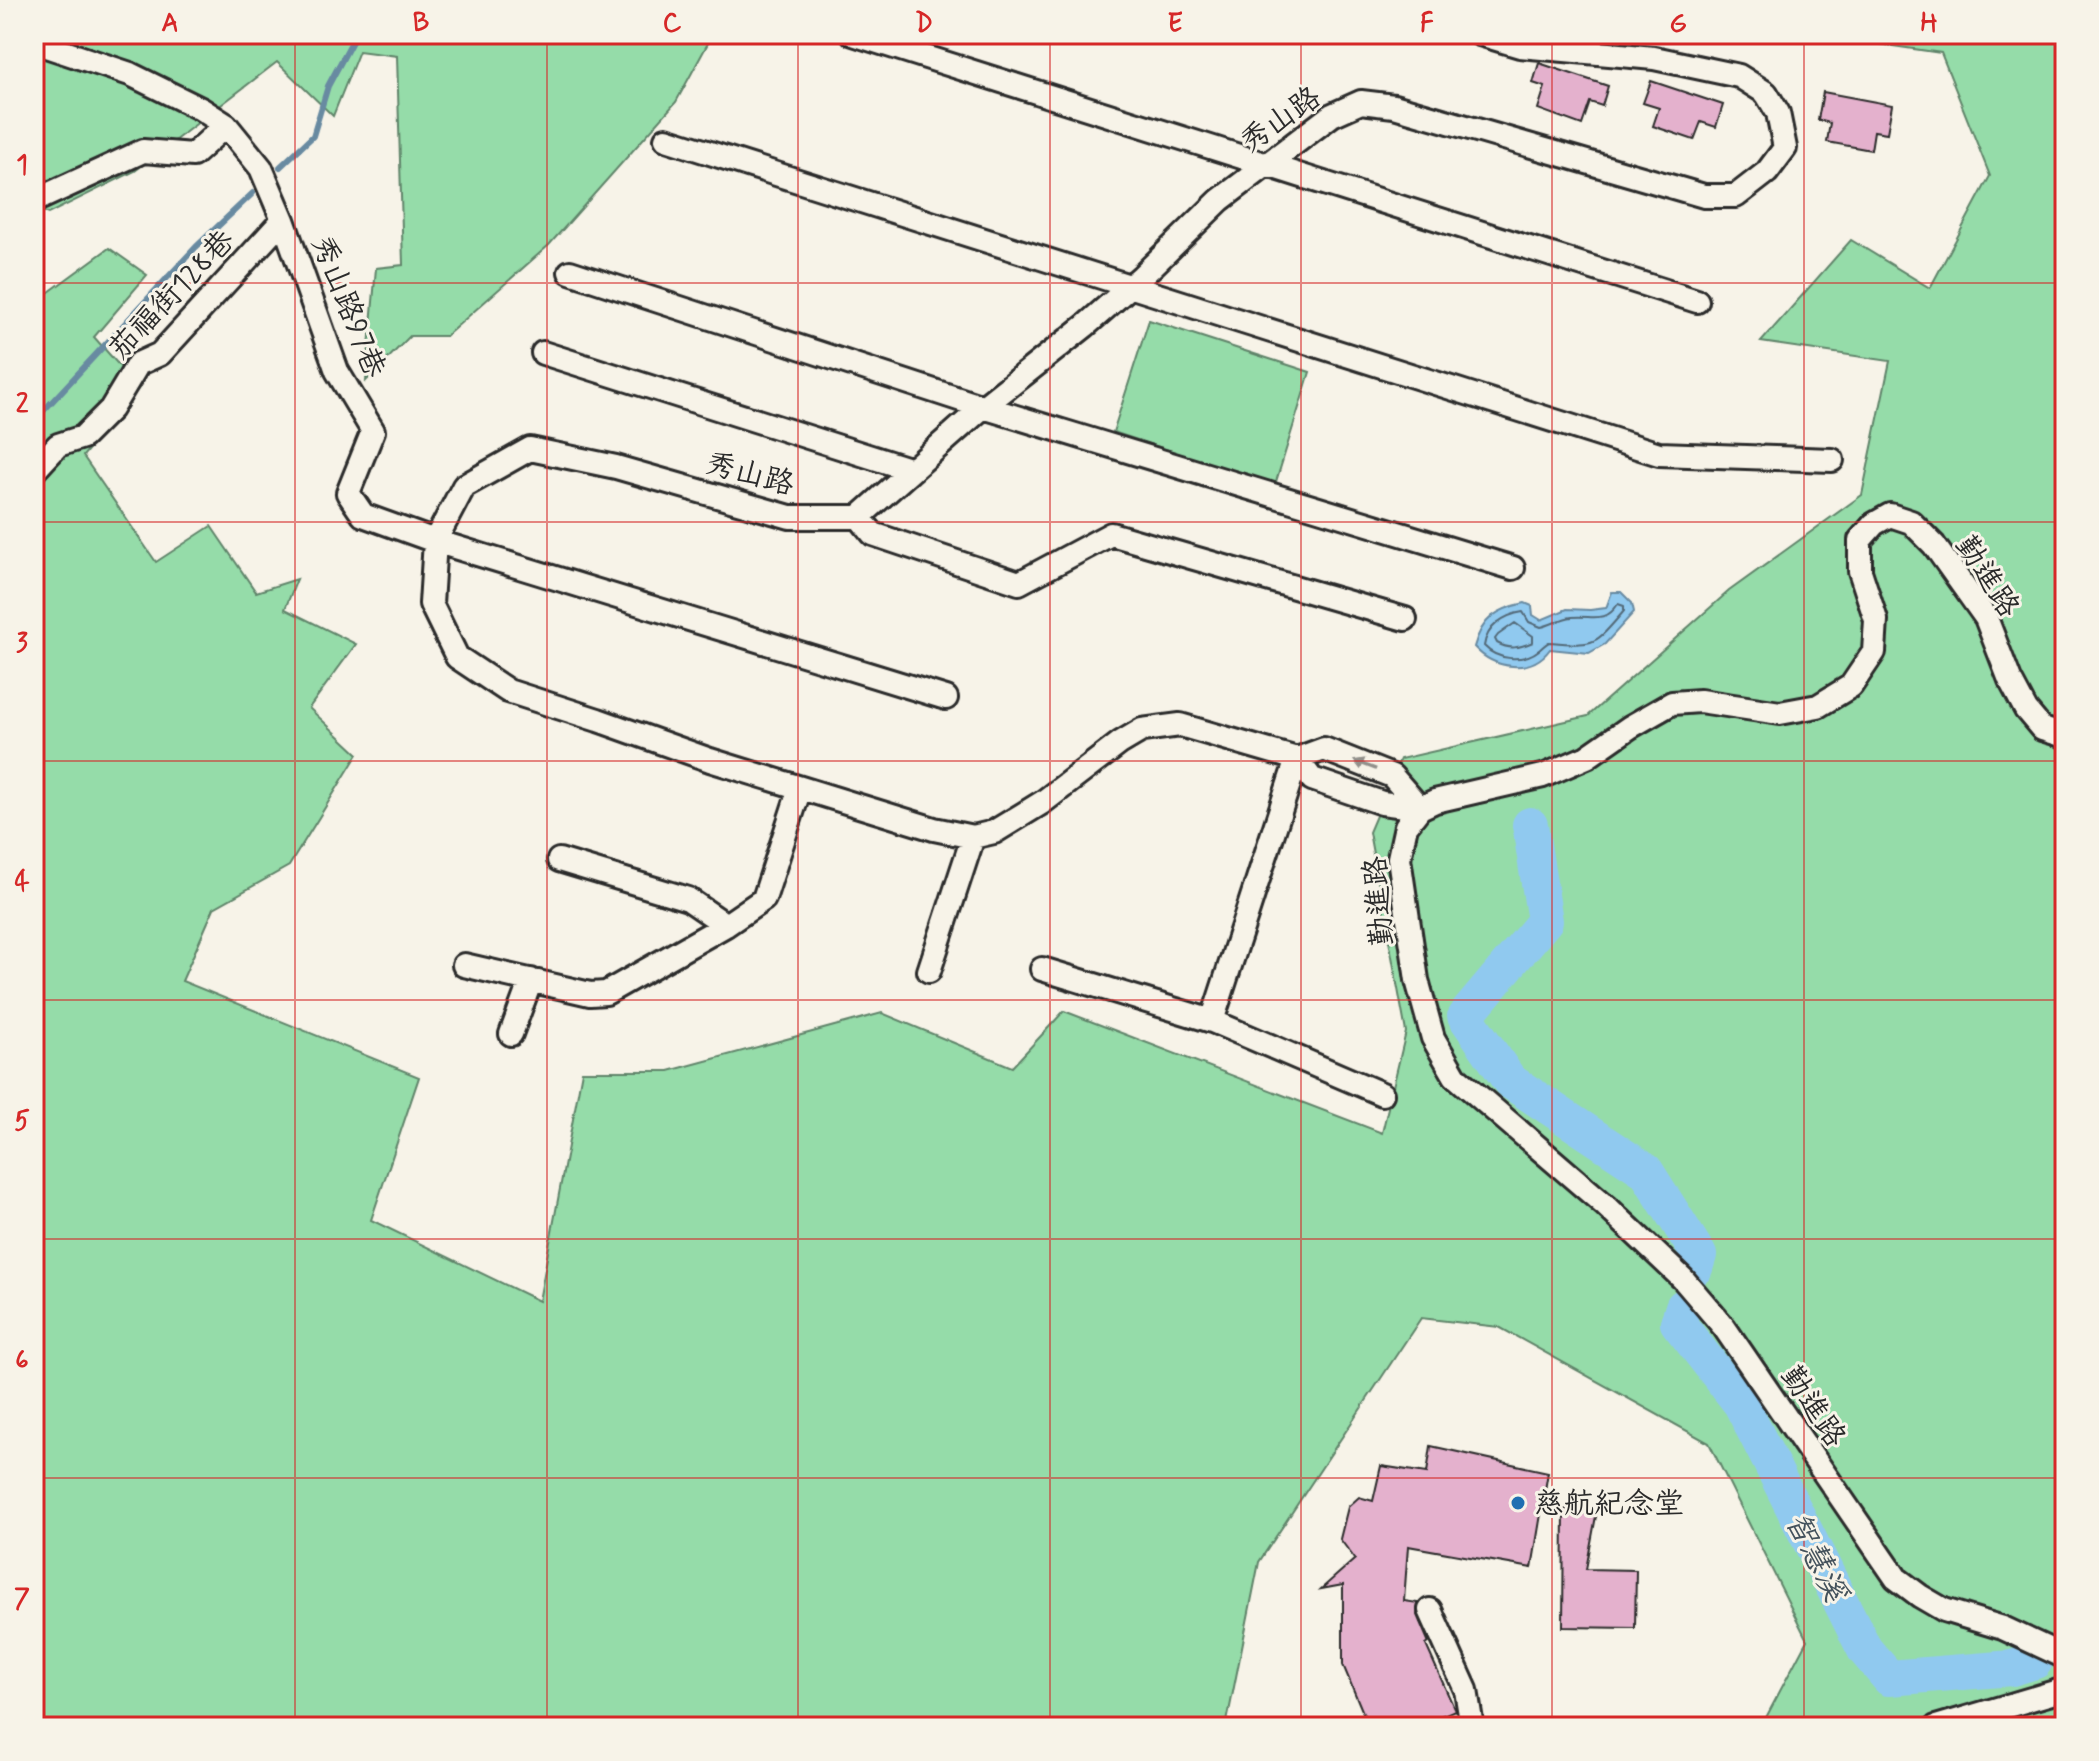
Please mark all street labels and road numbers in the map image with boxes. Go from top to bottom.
street label: 秀山路 [1233,78,1329,162]
street label: 茄福街128巷 [101,222,244,368]
street label: 秀山路97巷 [301,230,394,383]
street label: 秀山路 [701,444,798,505]
street label: 勤進路 [1946,528,2028,625]
street label: 勤進路 [1356,854,1403,947]
street label: 勤進路 [1771,1359,1854,1455]

